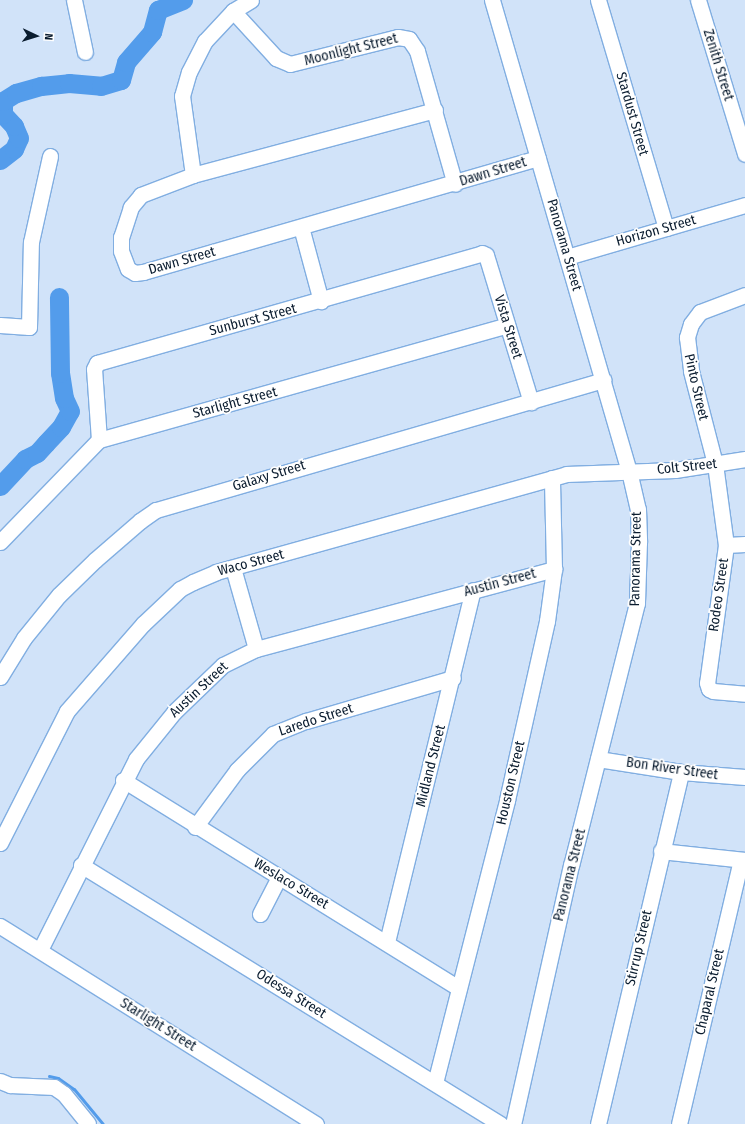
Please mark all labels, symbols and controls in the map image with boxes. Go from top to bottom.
north arrow [16,16,56,56]
street label: Zenith Street [699,27,737,103]
street label: Moonlight Street [303,30,399,70]
text: N [42,33,55,41]
street label: Stardust Street [612,70,652,158]
street label: Dawn Street [458,154,528,190]
street label: Panorama Street [543,197,585,293]
street label: Horizon Street [614,212,698,250]
street label: Dawn Street [146,243,218,279]
street label: Vista Street [490,293,526,361]
street label: Sunburst Street [208,300,298,340]
street label: Pinto Street [680,352,712,422]
street label: Starlight Street [191,384,279,422]
street label: Colt Street [656,456,718,478]
street label: Galaxy Street [231,457,307,495]
street label: Panorama Street [627,511,645,607]
street label: Waco Street [216,546,286,580]
street label: Rodeo Street [706,557,732,633]
street label: Austin Street [462,565,538,601]
street label: Austin Street [166,659,232,721]
street label: Laredo Street [277,700,355,740]
street label: Midland Street [413,723,449,809]
street label: Houston Street [493,739,529,827]
street label: Bon River Street [625,754,719,784]
street label: Panorama Street [550,827,590,923]
street label: Weslaco Street [250,855,332,913]
street label: Stirrup Street [622,908,656,988]
street label: Chaparal Street [692,947,728,1037]
street label: Odessa Street [253,966,329,1022]
street label: Starlight Street [117,995,199,1055]

